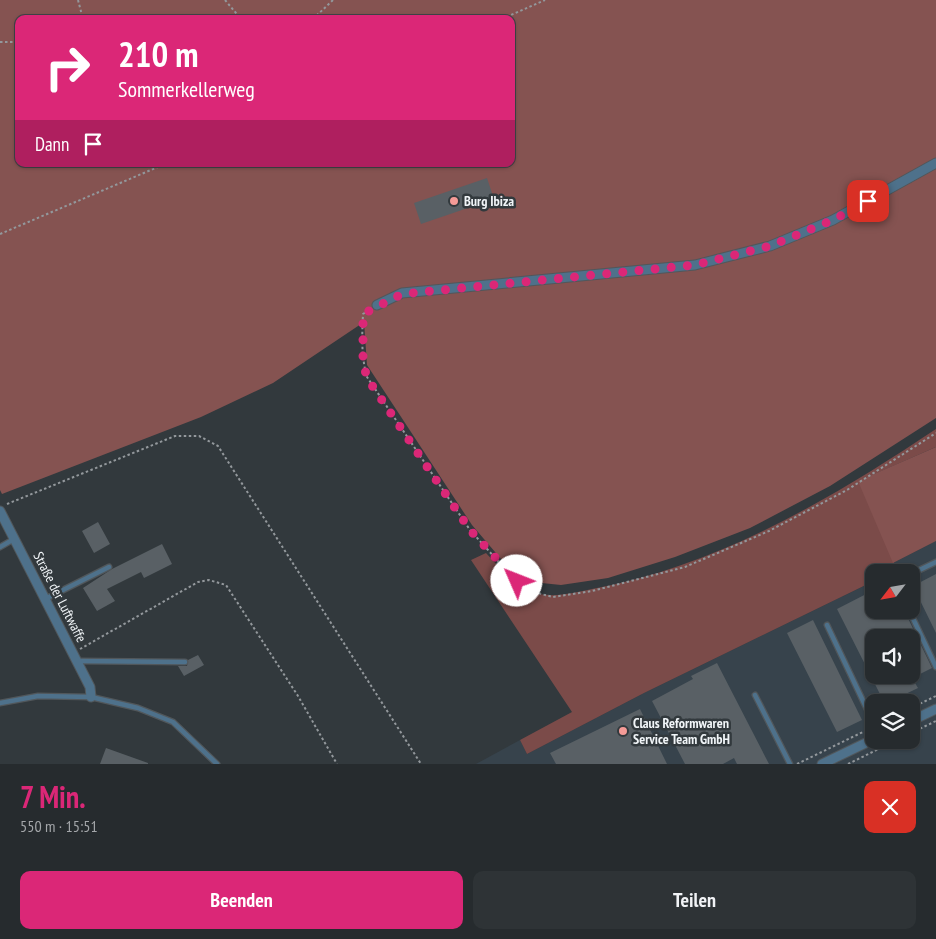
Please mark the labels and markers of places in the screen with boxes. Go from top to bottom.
pin [847,180,889,222]
place label: Burg Ibiza [464,192,514,210]
marker: Burg Ibiza [448,195,460,207]
place label: Claus Reformwaren Service Team GmbH [633,714,730,748]
marker: Claus Reformwaren Service Team GmbH [617,725,629,737]

